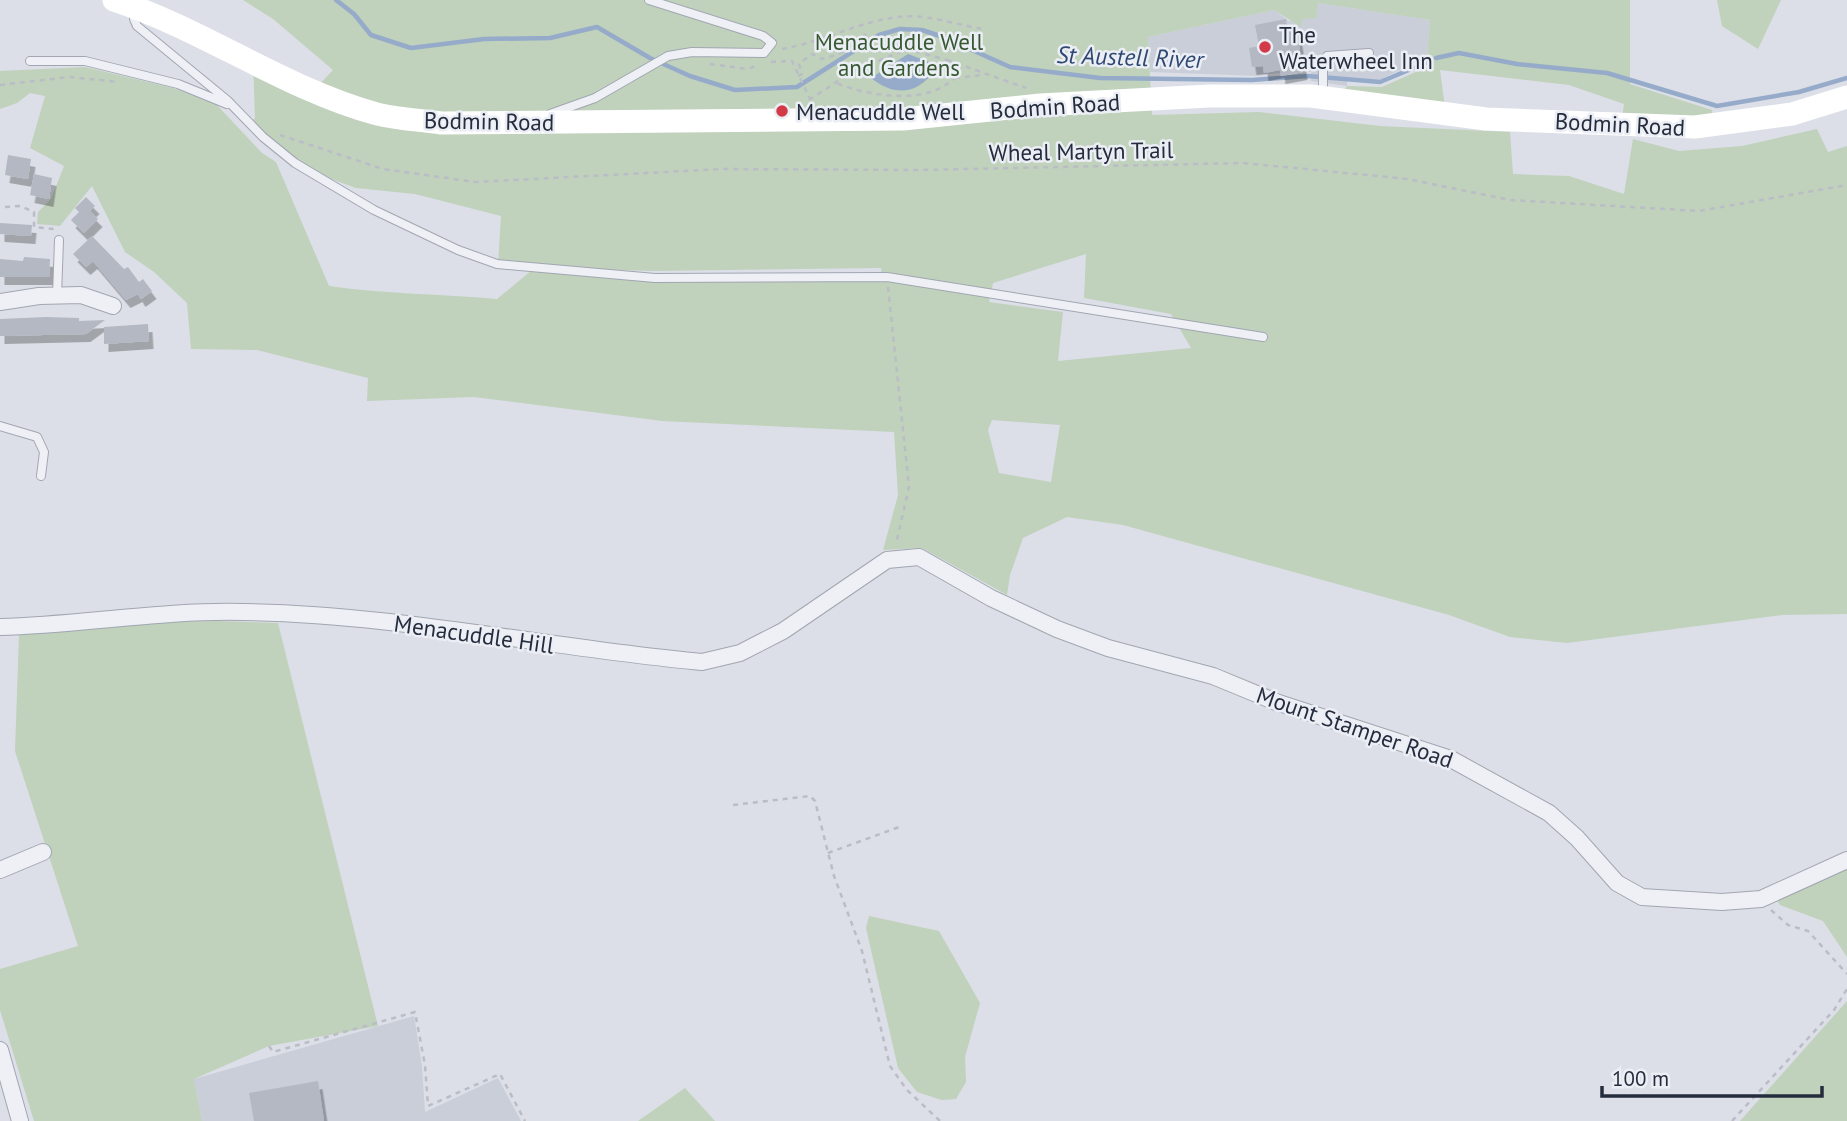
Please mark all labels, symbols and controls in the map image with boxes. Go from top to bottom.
place label: The Waterwheel Inn [1279,20,1433,75]
park label: Menacuddle Well and Gardens [815,27,984,82]
water label: St Austell River [1056,39,1206,75]
marker: The Waterwheel Inn [1257,39,1273,55]
street label: Bodmin Road [989,87,1121,125]
place label: Menacuddle Well [796,97,965,126]
marker: Menacuddle Well [774,103,790,119]
street label: Bodmin Road [424,105,554,137]
street label: Bodmin Road [1554,106,1686,142]
street label: Wheal Martyn Trail [988,135,1174,167]
street label: Menacuddle Hill [392,608,556,660]
street label: Mount Stamper Road [1253,680,1457,774]
scale bar [1602,1054,1822,1098]
text: 100 m [1612,1065,1669,1092]

